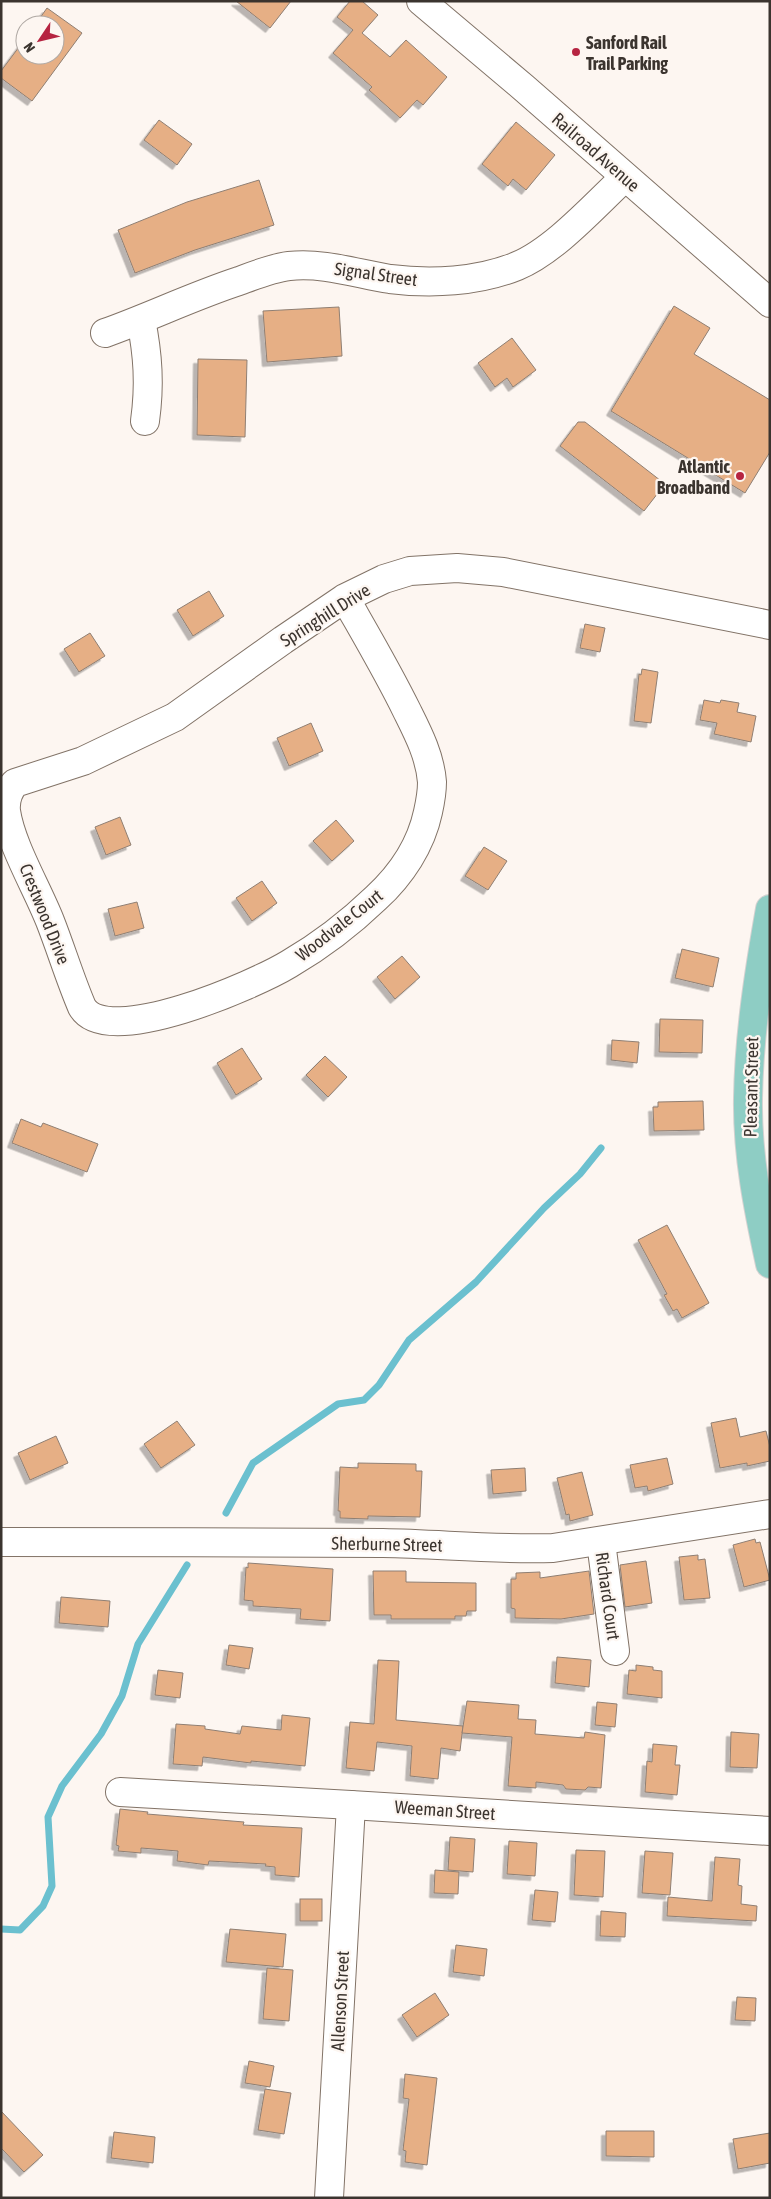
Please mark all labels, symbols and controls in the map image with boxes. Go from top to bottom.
north arrow [15,15,65,65]
place label: Sanford Rail Trail Parking [586,32,668,74]
text: N [20,39,38,55]
marker: Sanford Rail Trail Parking [570,46,582,58]
street label: Railroad Avenue [548,108,644,196]
street label: Signal Street [333,258,419,290]
place label: Atlantic Broadband [657,456,730,498]
marker: Atlantic Broadband [734,470,746,482]
street label: Springhill Drive [276,579,374,651]
street label: Crestwood Drive [15,861,75,967]
street label: Woodvale Court [291,885,387,965]
street label: Pleasant Street [740,1037,762,1137]
street label: Sherburne Street [331,1533,443,1555]
street label: Richard Court [591,1551,625,1641]
street label: Weeman Street [394,1796,496,1824]
street label: Allenson Street [327,1950,353,2052]

